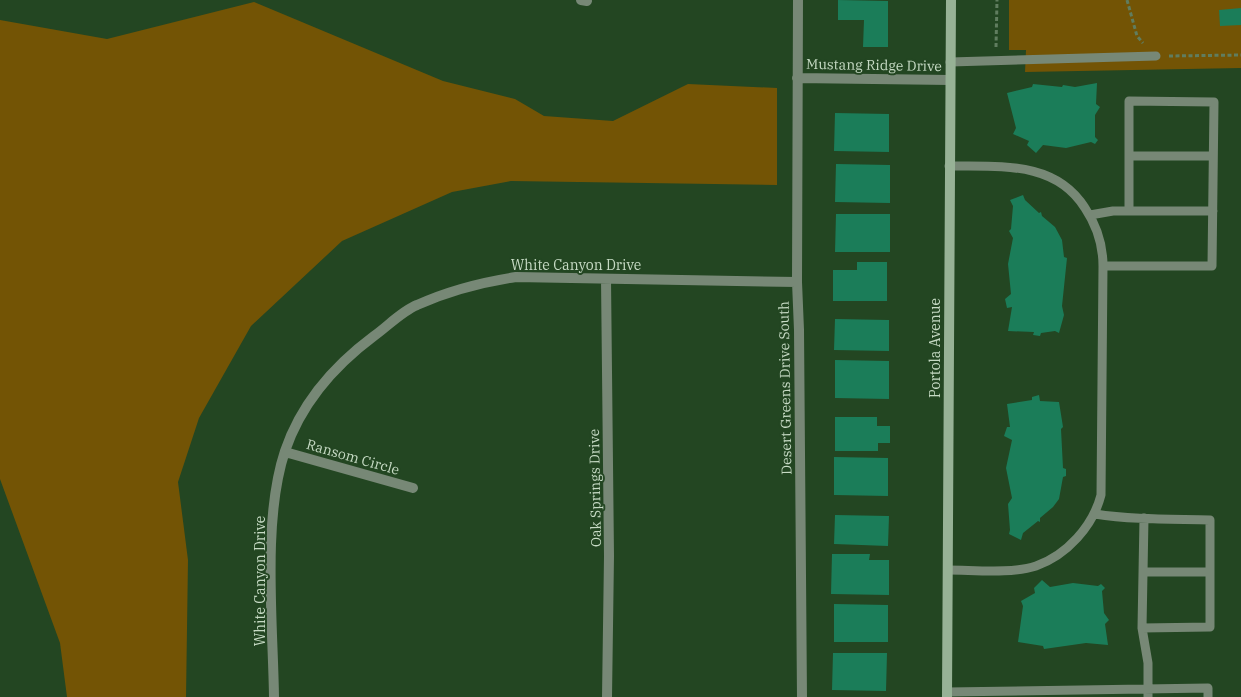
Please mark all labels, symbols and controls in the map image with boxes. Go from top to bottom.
street label: Mustang Ridge Drive [806,55,942,75]
street label: White Canyon Drive [511,256,641,274]
street label: Portola Avenue [926,298,944,398]
street label: Desert Greens Drive South [774,301,796,475]
street label: Oak Springs Drive [585,429,605,547]
street label: Ransom Circle [304,435,402,479]
street label: White Canyon Drive [251,516,269,646]

